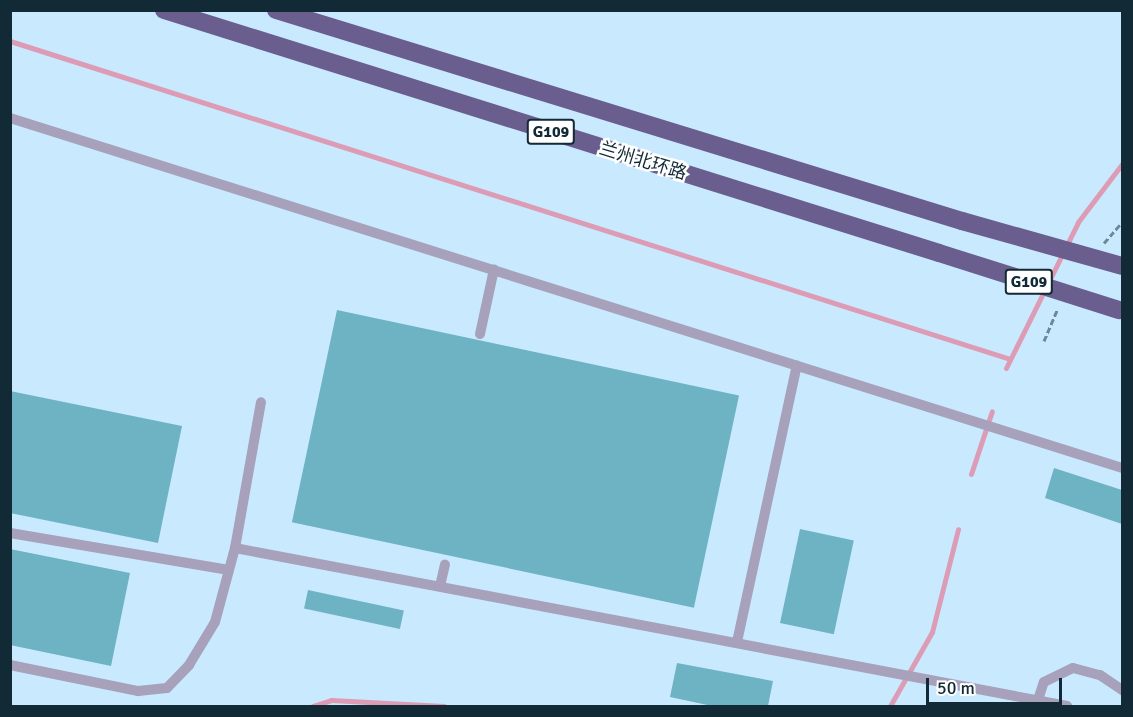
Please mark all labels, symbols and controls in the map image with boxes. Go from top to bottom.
road number: G109 [526,119,576,145]
street label: 兰州北环路 [597,138,689,184]
road number: G109 [1004,269,1054,295]
scale bar [929,666,1066,704]
text: 50 m [937,677,975,699]

